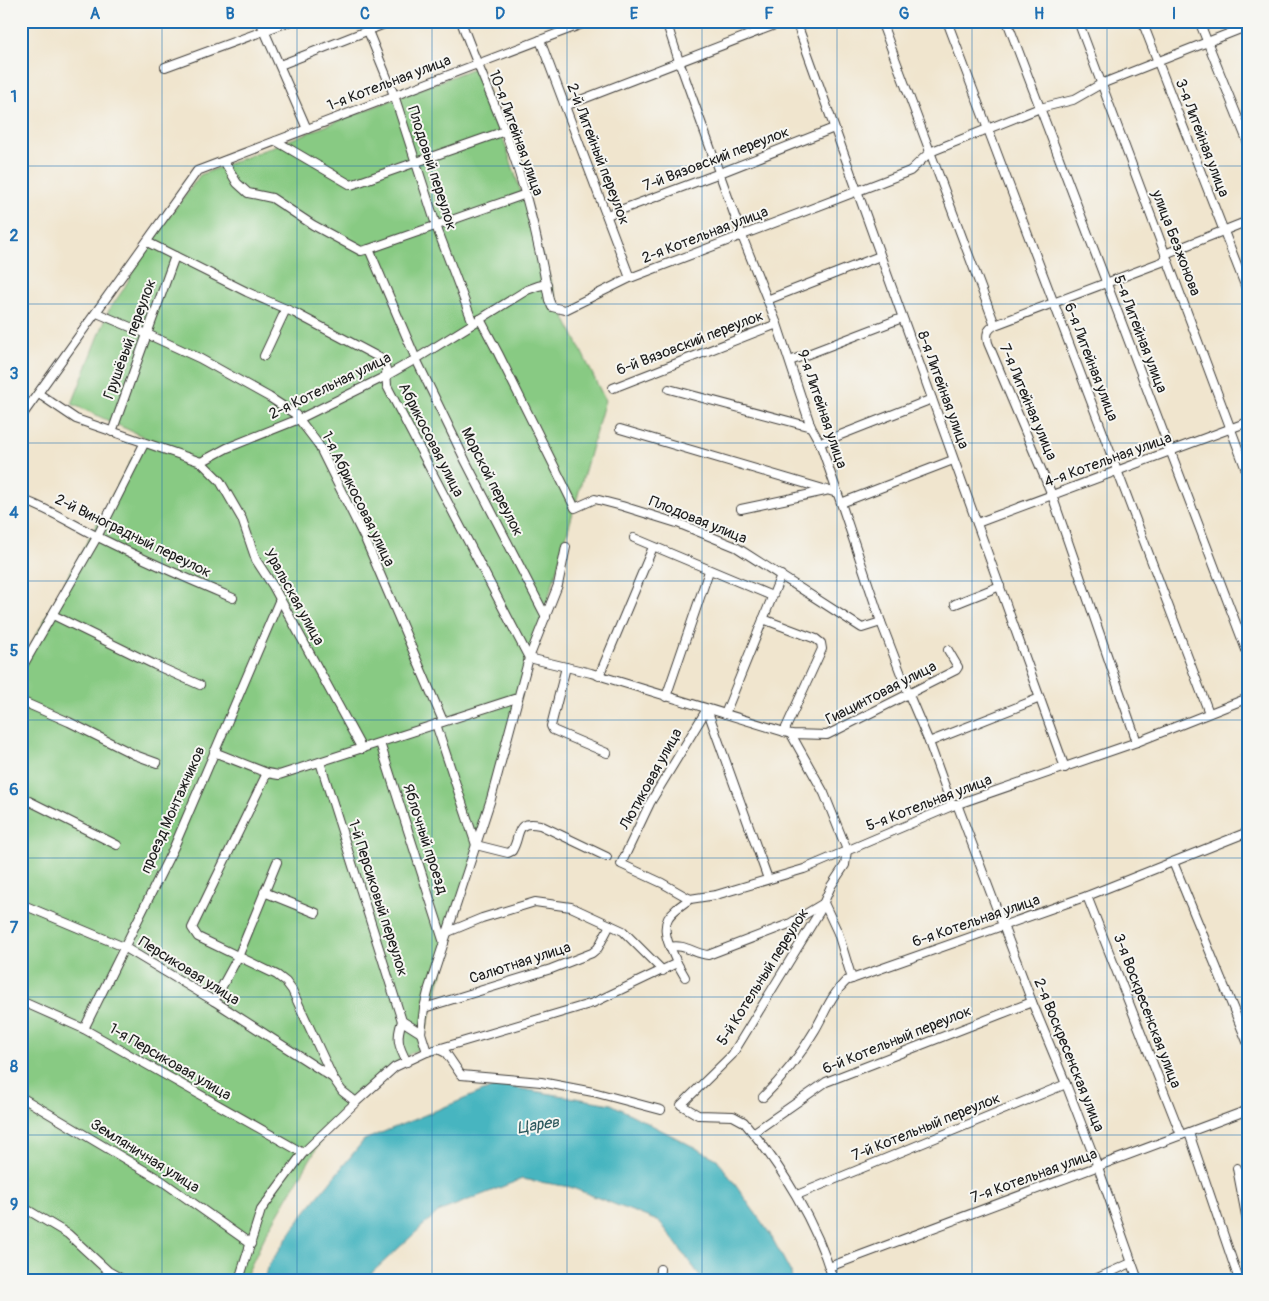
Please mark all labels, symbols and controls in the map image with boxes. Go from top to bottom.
text: A [90,4,101,24]
text: B [225,4,235,24]
text: C [360,4,370,24]
text: D [495,4,505,24]
text: E [630,4,639,24]
text: F [764,4,774,24]
text: G [899,4,910,24]
text: H [1034,4,1044,24]
text: I [1172,4,1176,24]
street label: 1-я Котельная улица [324,51,454,115]
street label: 10-я Литейная улица [484,67,548,199]
street label: 3-я Литейная улица [1171,76,1233,200]
street label: 2-й Литейный переулок [562,80,634,228]
text: 1 [11,87,17,107]
street label: Плодовый переулок [403,104,461,233]
street label: 7-й Вязовский переулок [640,122,792,196]
street label: улица Безжонова [1147,186,1205,299]
street label: 2-я Котельная улица [639,202,771,268]
text: 2 [10,226,19,246]
street label: 5-я Литейная улица [1109,272,1171,396]
street label: Грушёвый переулок [99,276,161,402]
street label: 6-я Литейная улица [1060,300,1122,424]
street label: 6-й Вязовский переулок [614,306,766,380]
street label: 8-я Литейная улица [913,328,973,452]
street label: 7-я Литейная улица [995,341,1061,463]
street label: 9-я Литейная улица [793,347,851,471]
street label: 2-я Котельная улица [266,348,394,424]
text: 3 [10,364,19,384]
street label: Абрикосовая улица [394,380,468,500]
street label: Морской переулок [456,424,528,540]
street label: 1-я Абрикосовая улица [317,428,399,570]
street label: 4-я Котельная улица [1042,428,1174,492]
street label: 2-й Виноградный переулок [52,490,214,582]
street label: Плодовая улица [646,492,750,548]
text: 4 [9,503,19,523]
street label: Уральская улица [260,545,328,649]
text: 5 [10,641,19,661]
street label: Гиацинтовая улица [822,657,940,729]
street label: Лютиковая улица [615,725,687,834]
street label: проезд Монтажников [136,743,210,877]
street label: 5-я Котельная улица [863,770,995,836]
text: 6 [9,780,19,800]
street label: Яблочный проезд [398,781,452,897]
street label: 1-й Персиковый переулок [344,817,412,979]
street label: 6-я Котельная улица [910,890,1042,952]
street label: 5-й Котельный переулок [713,905,813,1049]
text: 7 [10,918,19,938]
street label: 3-я Воскресенская улица [1109,931,1185,1091]
street label: Персиковая улица [135,932,243,1010]
street label: Салютная улица [467,938,573,988]
street label: 2-я Воскресенская улица [1029,975,1109,1135]
street label: 6-й Котельный переулок [820,1001,975,1079]
street label: 1-я Персиковая улица [105,1019,235,1105]
text: 8 [10,1057,18,1077]
street label: 7-й Котельный переулок [849,1088,1003,1165]
water label: Царев [516,1112,561,1138]
street label: Земляничная улица [87,1115,203,1197]
street label: 7-я Котельная улица [968,1144,1100,1208]
text: 9 [10,1195,18,1215]

